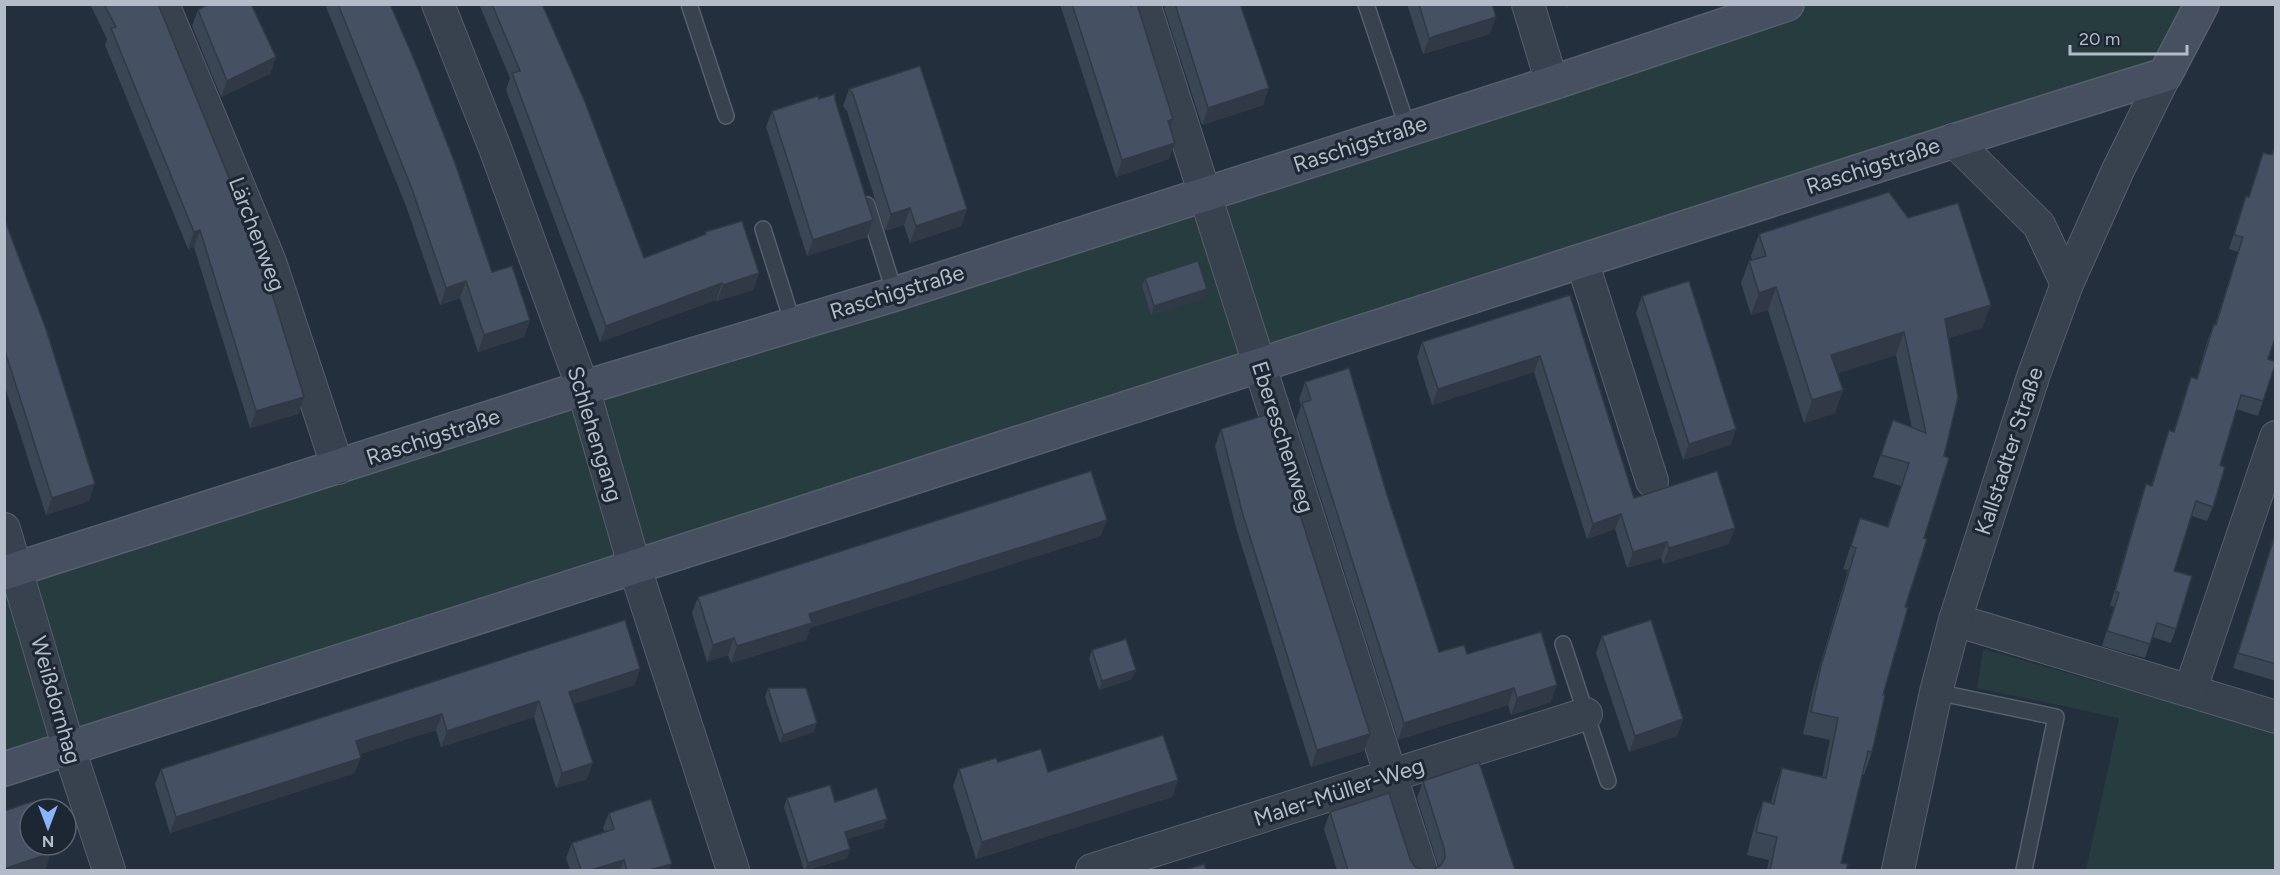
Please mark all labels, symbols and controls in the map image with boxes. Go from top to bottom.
scale bar [2070,18,2187,56]
text: 20 m [2079,28,2120,50]
street label: Raschigstraße [1290,110,1430,178]
street label: Raschigstraße [1803,132,1943,200]
street label: Lärchenweg [223,173,291,295]
street label: Raschigstraße [827,259,967,325]
street label: Ebereschenweg [1246,358,1320,516]
street label: Schlehengang [562,363,628,505]
street label: Kallstadter Straße [1969,364,2049,538]
street label: Raschigstraße [363,403,503,471]
street label: Weißdornhag [25,633,87,767]
street label: Maler-Müller-Weg [1250,752,1428,832]
north arrow [18,797,78,857]
text: N [42,832,54,851]

